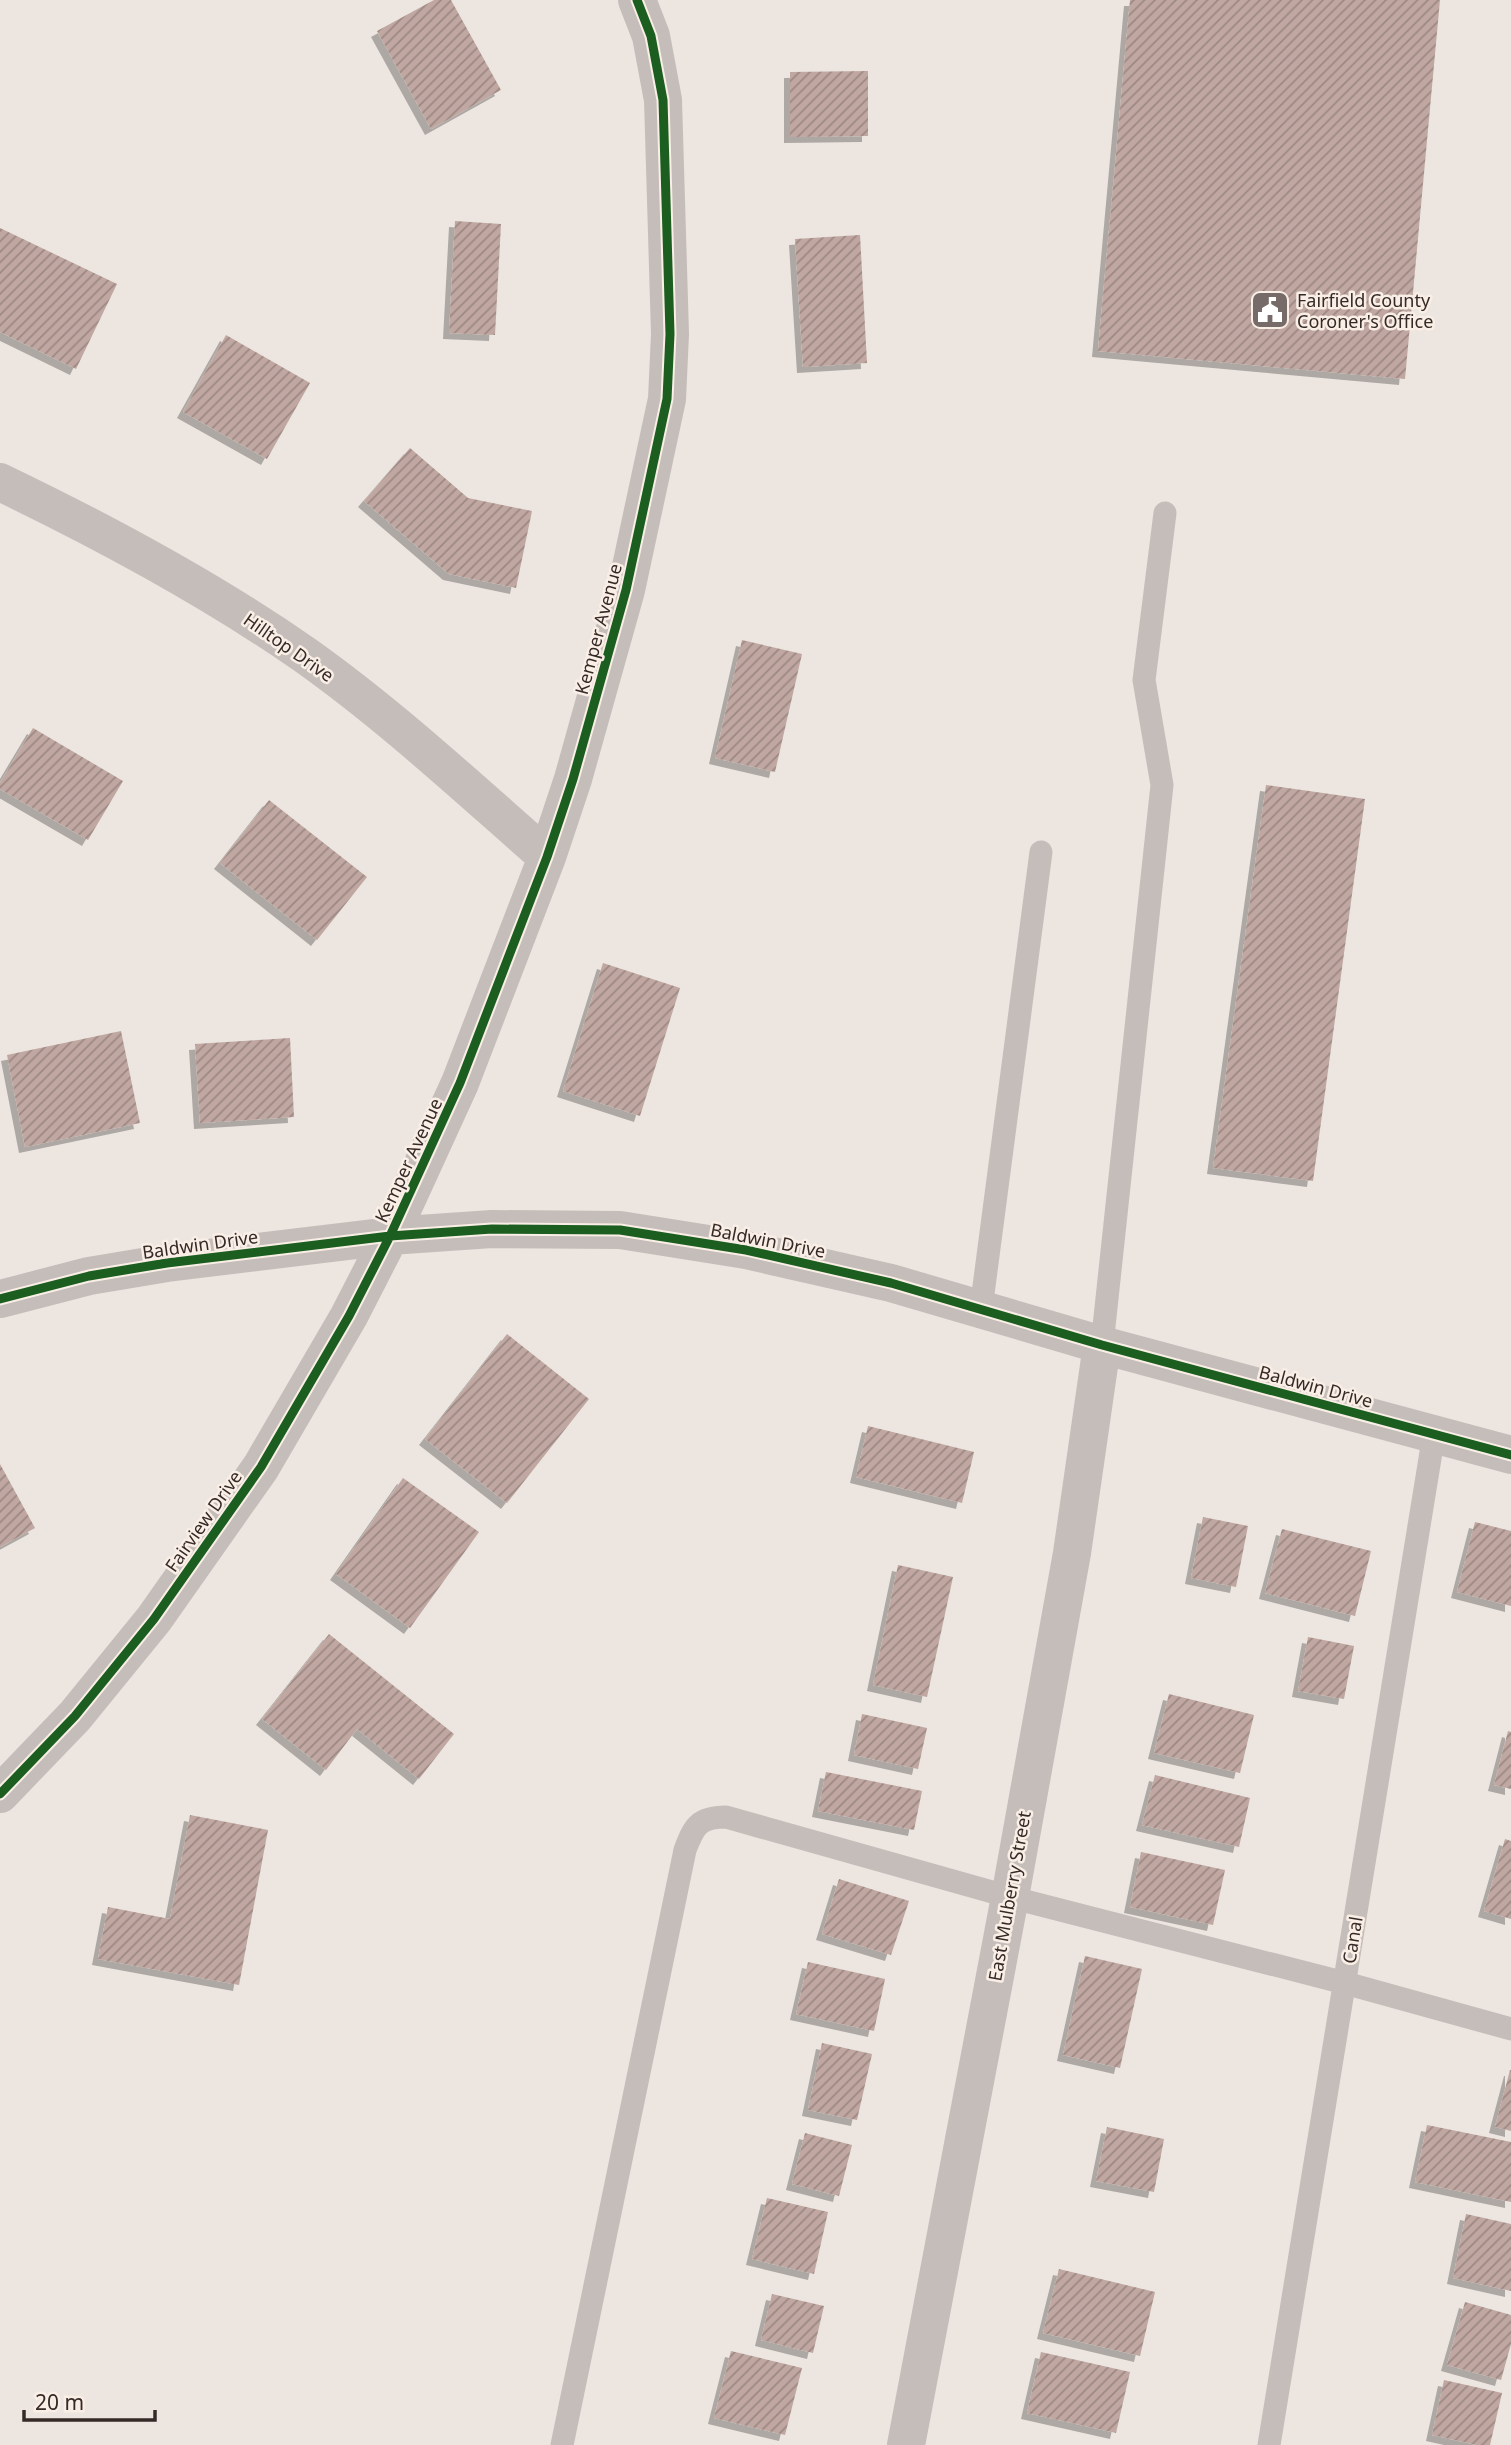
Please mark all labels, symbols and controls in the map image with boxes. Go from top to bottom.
place label: Fairfield County Coroner's Office [1297,288,1433,333]
public building icon: Fairfield County Coroner's Office [1249,289,1291,331]
street label: Kemper Avenue [569,561,627,697]
street label: Hilltop Drive [239,607,339,687]
street label: Kemper Avenue [369,1094,447,1226]
street label: Baldwin Drive [708,1217,828,1263]
street label: Baldwin Drive [141,1224,259,1264]
street label: Baldwin Drive [1257,1359,1375,1413]
street label: Fairview Drive [159,1466,247,1576]
street label: East Mulberry Street [982,1809,1036,1983]
street label: Canal [1336,1915,1368,1965]
scale bar [24,2378,156,2422]
text: 20 m [35,2388,84,2416]

